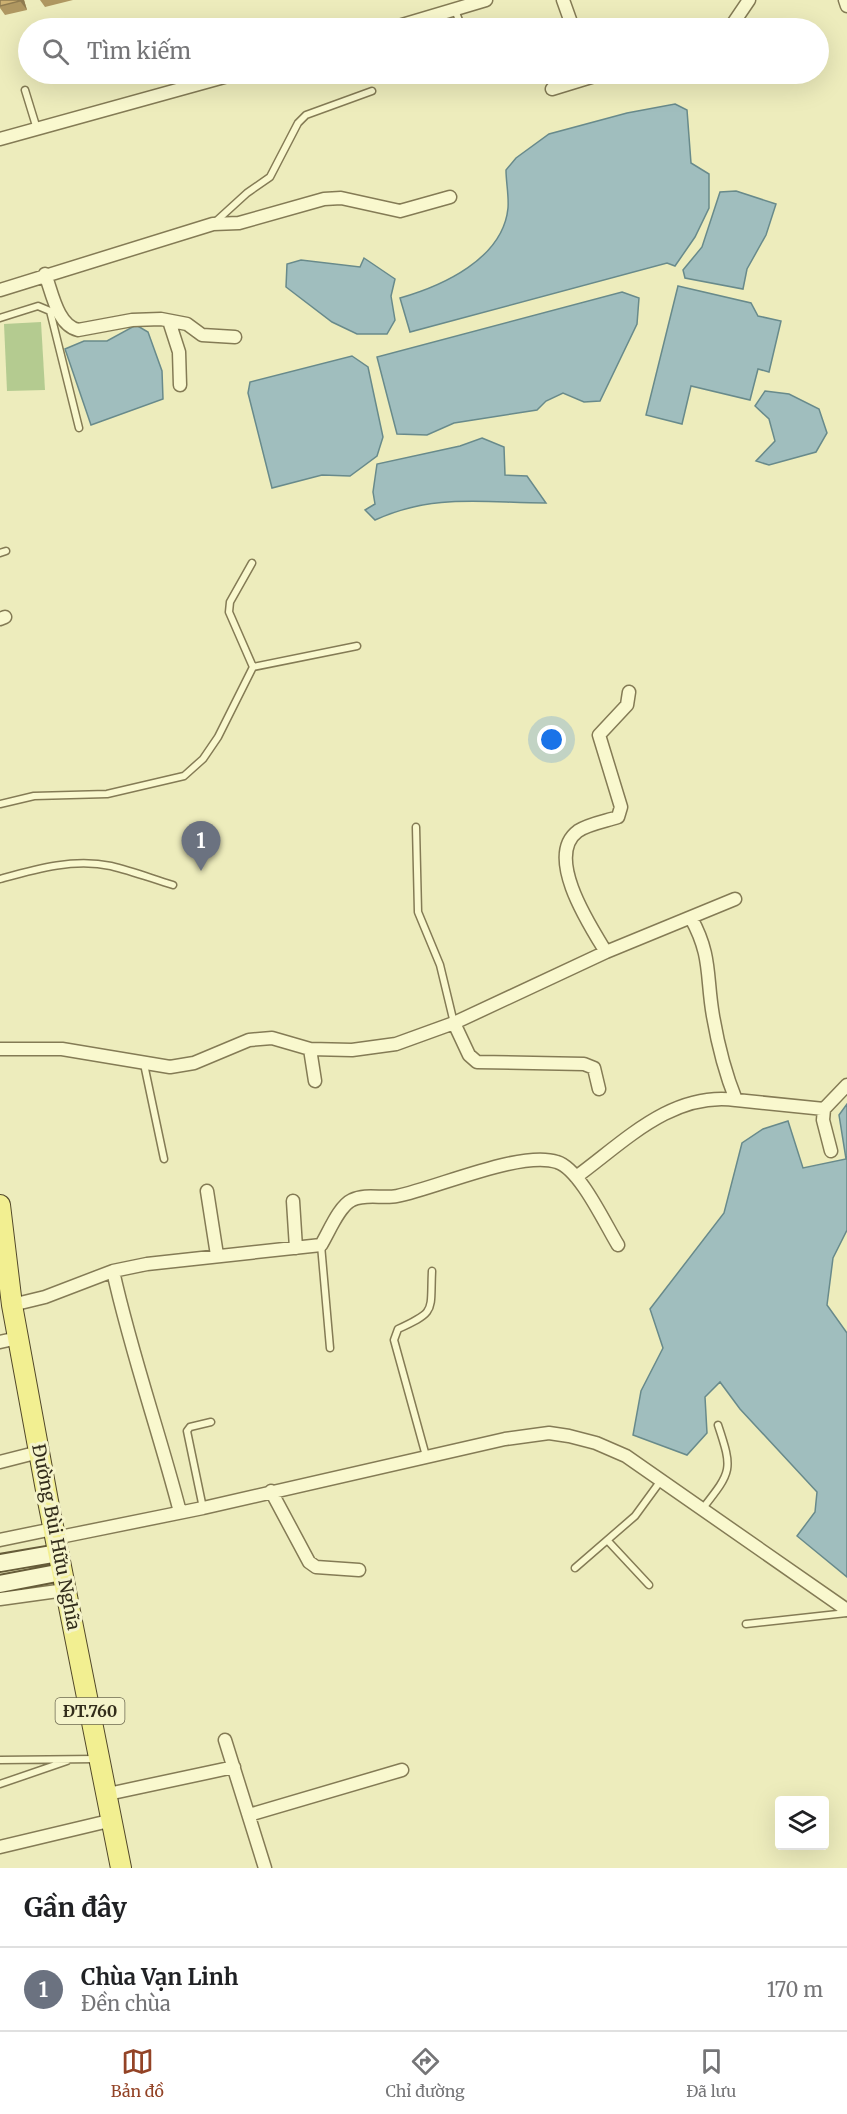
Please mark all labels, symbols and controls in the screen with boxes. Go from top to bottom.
search box [18,18,829,84]
icon: search [39,35,72,68]
text: Tìm kiếm [87,37,191,65]
your location [537,725,566,754]
pin: 1 [182,822,220,871]
street label: Đường Bùi Hữu Nghĩa [27,1442,86,1632]
road number: ĐT.760 [56,1698,124,1724]
map controls [775,1796,829,1850]
button: layers [775,1796,829,1850]
text: Gần đây [24,1891,127,1924]
text: Chùa Vạn Linh [81,1963,238,1991]
text: 1 [39,1977,48,2002]
text: 170 m [767,1977,823,2002]
text: Đền chùa [81,1991,171,2016]
tab: Bản đồ [111,2045,164,2101]
tab: Chỉ đường [385,2045,465,2101]
tab: Đã lưu [686,2045,736,2101]

